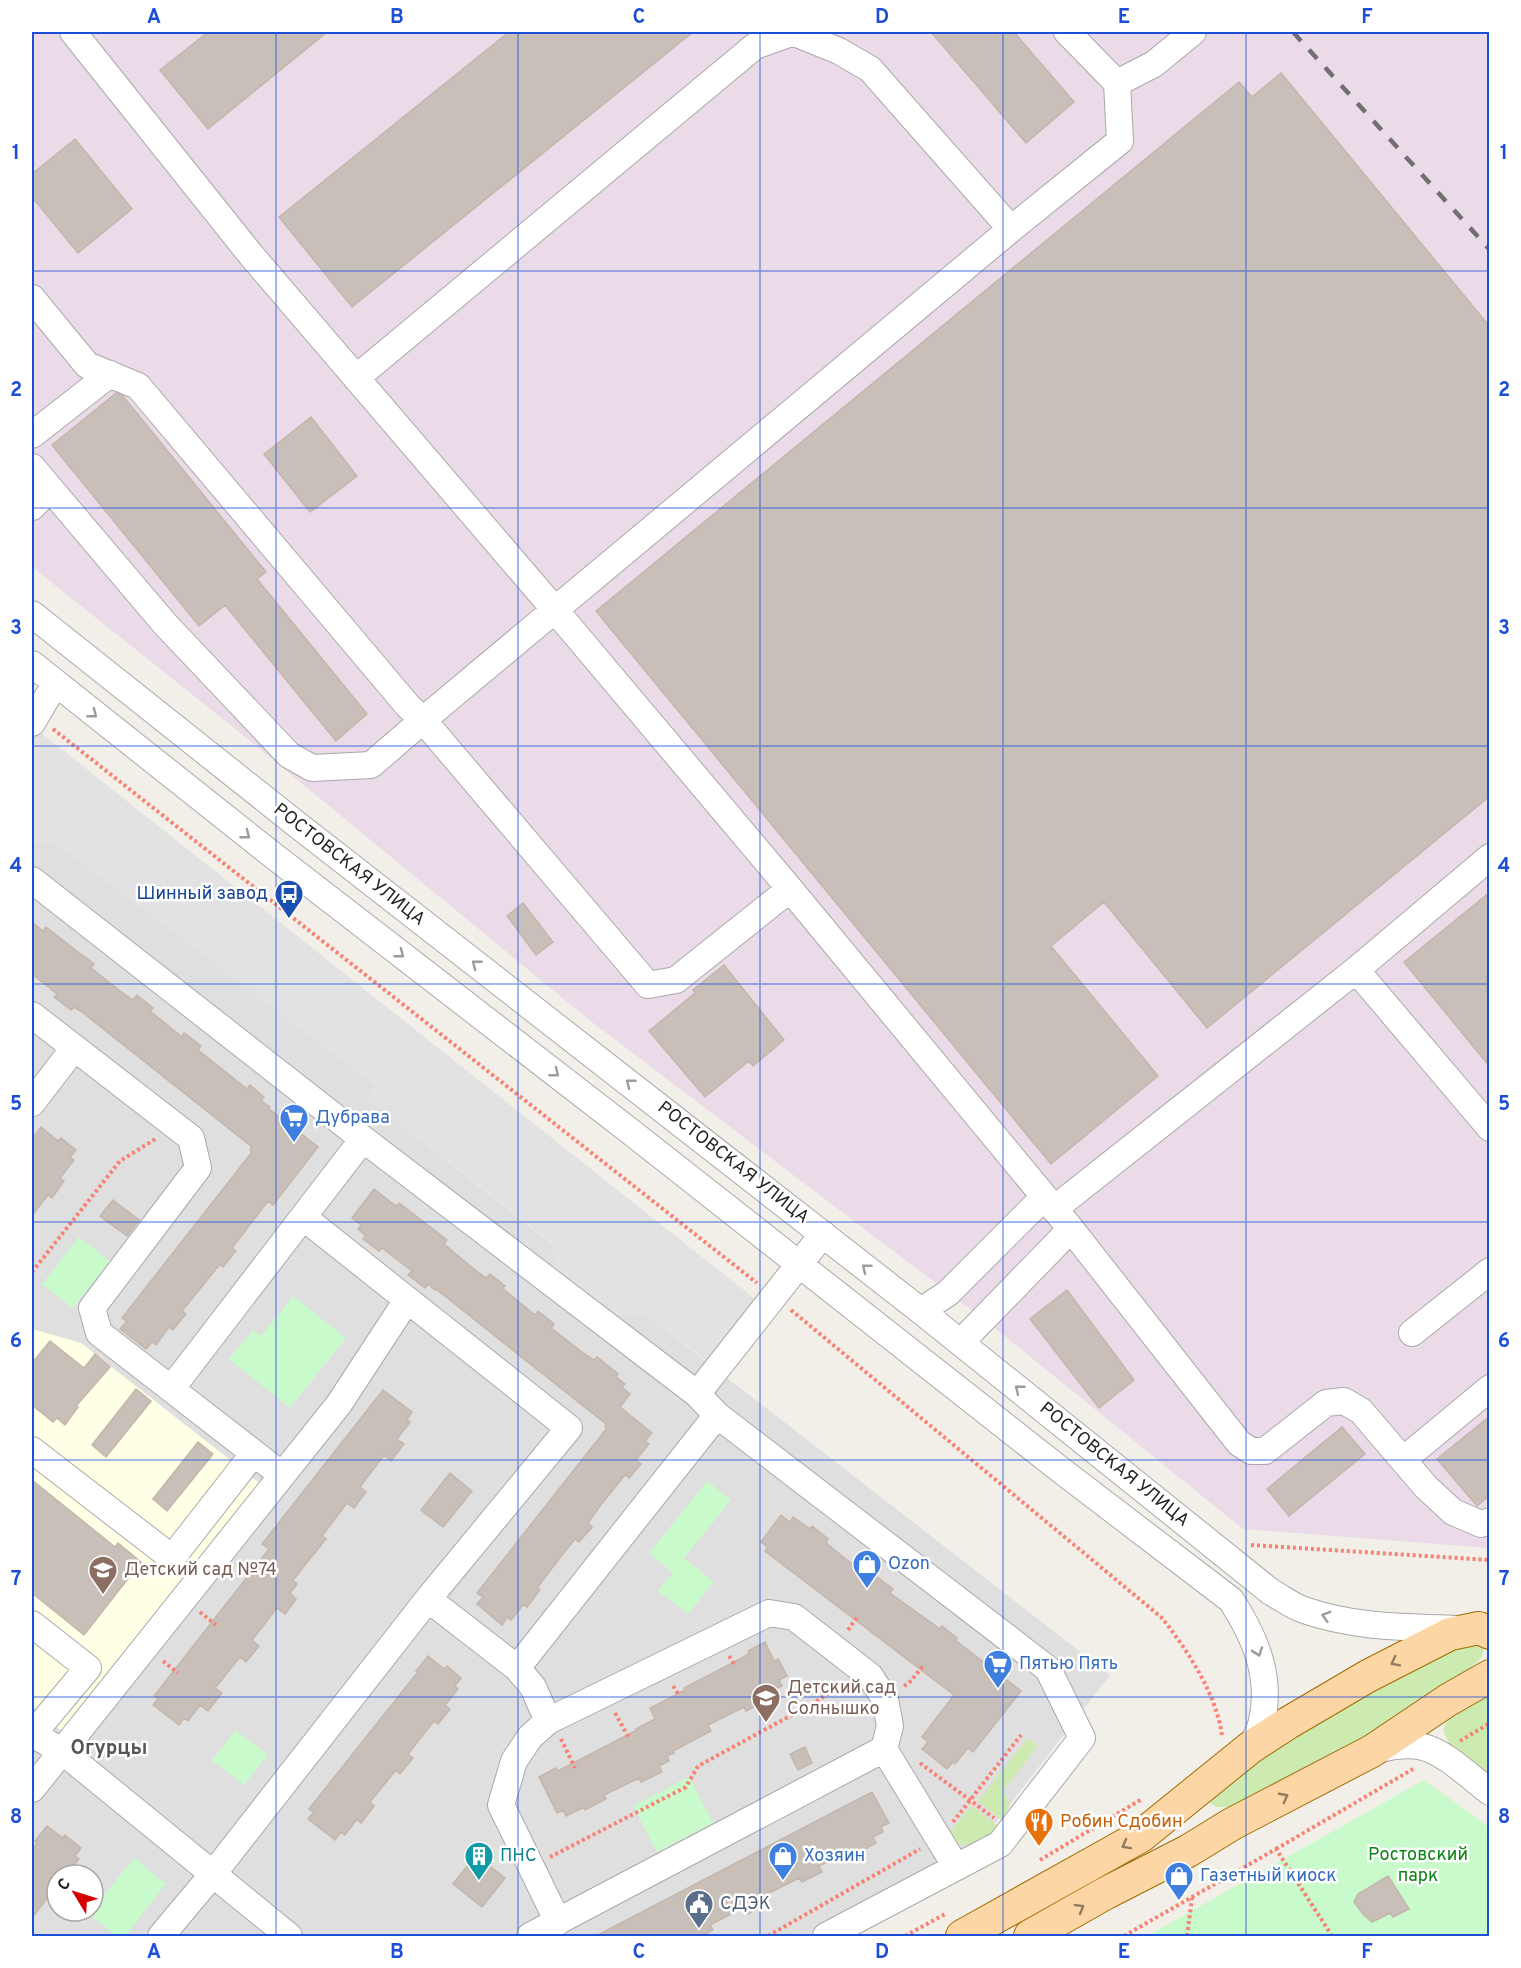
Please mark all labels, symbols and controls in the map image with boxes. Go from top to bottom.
text: A [147,5,161,31]
text: B [390,5,404,31]
text: C [633,5,645,31]
text: D [875,5,889,31]
text: E [1118,5,1130,31]
text: F [1361,5,1373,31]
text: 1 [12,141,20,167]
text: 1 [1500,141,1508,167]
text: 2 [10,378,22,404]
text: 2 [1498,378,1510,404]
text: 3 [10,616,22,642]
text: 3 [1498,616,1510,642]
one-way arrow [87,706,98,717]
street label: РОСТОВСКАЯ УЛИЦА [269,799,429,931]
one-way arrow [239,827,250,838]
text: 4 [10,854,22,880]
text: 4 [1498,854,1510,880]
bus stop icon: Шинный завод [273,878,305,920]
place label: Шинный завод [137,883,268,906]
one-way arrow [394,947,405,958]
one-way arrow [472,960,483,971]
one-way arrow [548,1065,559,1076]
one-way arrow [626,1080,637,1091]
text: 5 [10,1092,22,1118]
text: 5 [1498,1092,1510,1118]
street label: РОСТОВСКАЯ УЛИЦА [653,1097,813,1229]
supermarket icon: Дубрава [278,1102,310,1144]
place label: Дубрава [315,1107,390,1130]
one-way arrow [862,1264,873,1275]
text: 6 [10,1329,22,1355]
text: 6 [1498,1329,1510,1355]
one-way arrow [1015,1385,1026,1396]
street label: РОСТОВСКАЯ УЛИЦА [1034,1397,1194,1533]
shop icon: Ozon [851,1548,883,1590]
place label: Ozon [888,1553,930,1576]
school or university icon: Детский сад №74 [87,1554,119,1596]
place label: Детский сад №74 [124,1559,277,1582]
text: 7 [11,1567,21,1593]
text: 7 [1499,1567,1509,1593]
one-way arrow [1321,1611,1331,1623]
one-way arrow [1250,1646,1263,1657]
supermarket icon: Пятью Пять [982,1648,1014,1690]
place label: Пятью Пять [1019,1653,1118,1676]
one-way arrow [1390,1655,1401,1666]
place label: Детский сад Солнышко [787,1677,896,1721]
school or university icon: Детский сад Солнышко [750,1682,782,1724]
district label: Огурцы [71,1736,147,1762]
one-way arrow [1278,1793,1289,1804]
text: 8 [10,1805,22,1831]
text: 8 [1498,1805,1510,1831]
restaurant icon: Робин Сдобин [1023,1806,1055,1848]
place label: Робин Сдобин [1060,1811,1183,1834]
one-way arrow [1121,1838,1132,1849]
building icon: ПНС [463,1840,495,1882]
shop icon: Хозяин [767,1840,799,1882]
park label: Ростовский парк [1368,1844,1468,1888]
place label: ПНС [500,1845,537,1868]
place label: Хозяин [804,1845,865,1868]
shop icon: Газетный киоск [1163,1860,1195,1902]
north arrow [45,1863,105,1923]
place label: Газетный киоск [1200,1865,1337,1888]
text: С [54,1875,76,1895]
public building icon: СДЭК [683,1888,715,1930]
place label: СДЭК [720,1893,771,1916]
one-way arrow [1074,1903,1084,1915]
text: A [147,1940,161,1966]
text: B [390,1940,404,1966]
text: C [633,1940,645,1966]
text: D [875,1940,889,1966]
text: E [1118,1940,1130,1966]
text: F [1361,1940,1373,1966]

